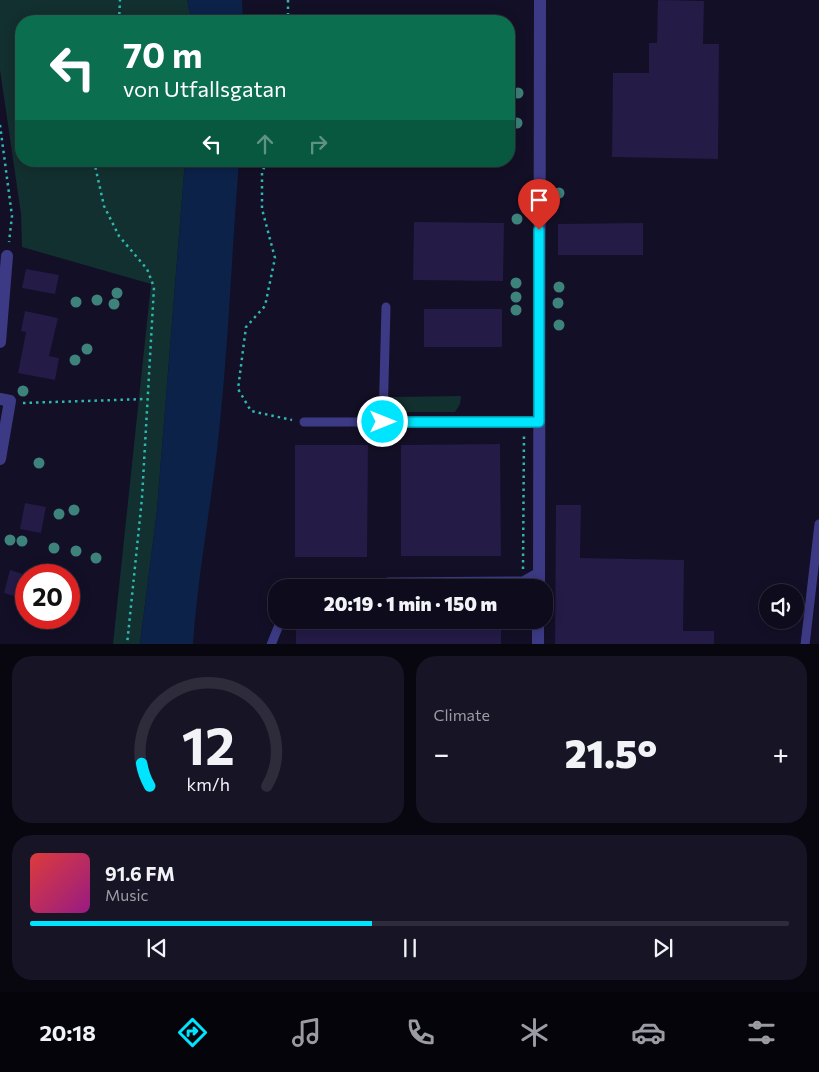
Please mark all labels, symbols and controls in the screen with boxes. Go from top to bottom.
text: 70 m [123,32,203,75]
icon: left [40,35,105,100]
text: von Utfallsgatan [123,75,287,102]
icon: left [198,130,226,158]
icon: ahead [251,130,279,158]
icon: right [304,130,332,158]
pin [518,179,560,230]
icon: arrive [525,186,553,214]
position arrow [356,395,408,447]
speed limit sign: 20 [15,564,80,629]
map controls [759,584,804,629]
button: sound [759,584,804,629]
text: 20:19 · 1 min · 150 m [324,592,497,615]
text: Climate [434,705,490,724]
text: 12 [181,712,234,776]
text: 21.5° [565,729,657,776]
text: − [434,736,449,770]
text: + [773,736,789,770]
text: km/h [186,773,229,795]
text: 91.6 FM [105,862,175,885]
text: Music [105,885,149,904]
icon: previous [143,934,171,962]
icon: pause [396,934,424,962]
icon: next [649,934,677,962]
icon: directions [175,1015,210,1050]
icon: music [289,1015,324,1050]
icon: phone [403,1015,438,1050]
icon: climate [517,1015,552,1050]
icon: car [631,1015,666,1050]
icon: filters [744,1015,779,1050]
text: 20:18 [39,1019,96,1046]

